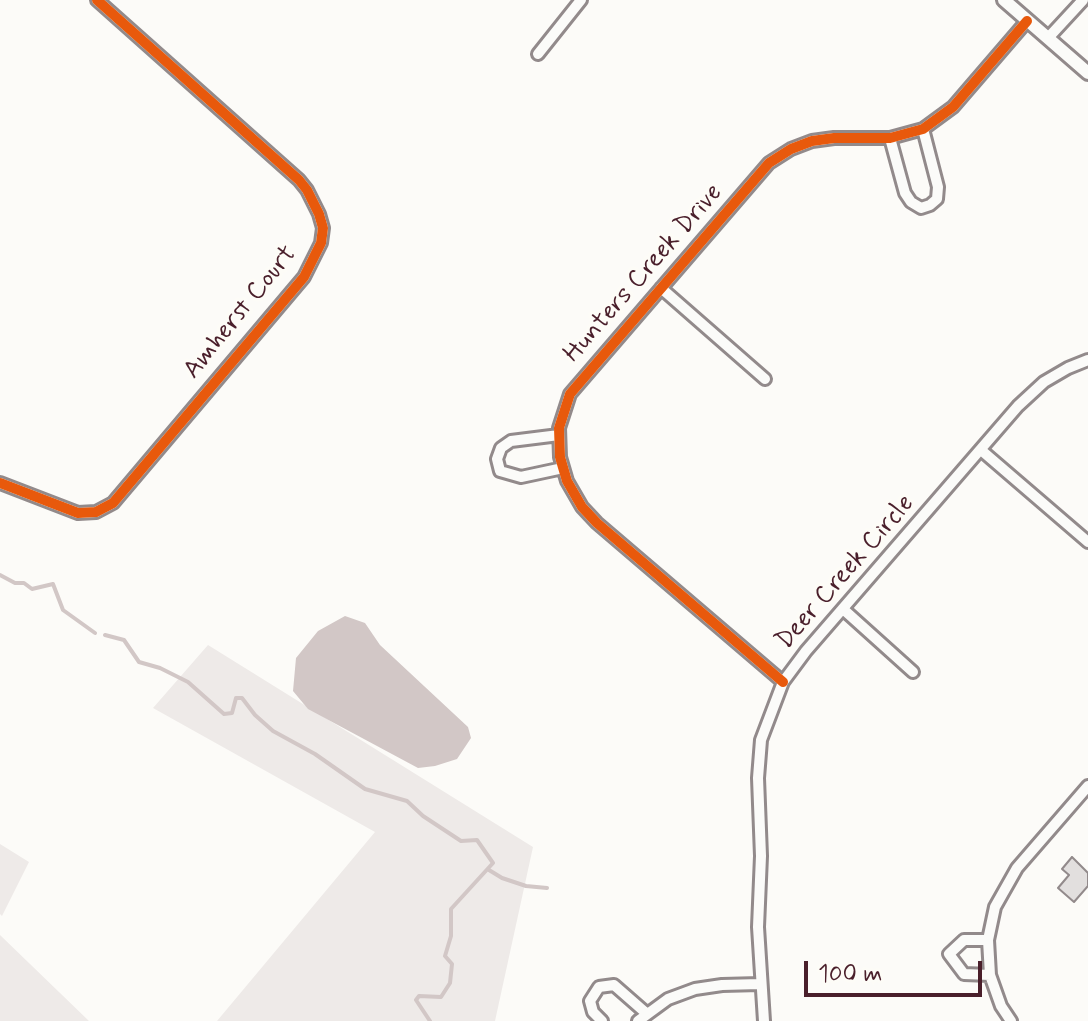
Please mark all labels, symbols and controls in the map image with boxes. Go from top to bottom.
street label: Hunters Creek Drive [558,178,730,370]
street label: Amherst Court [178,240,304,386]
street label: Deer Creek Circle [770,489,922,657]
scale bar [808,945,986,995]
text: 100 m [818,959,882,990]

